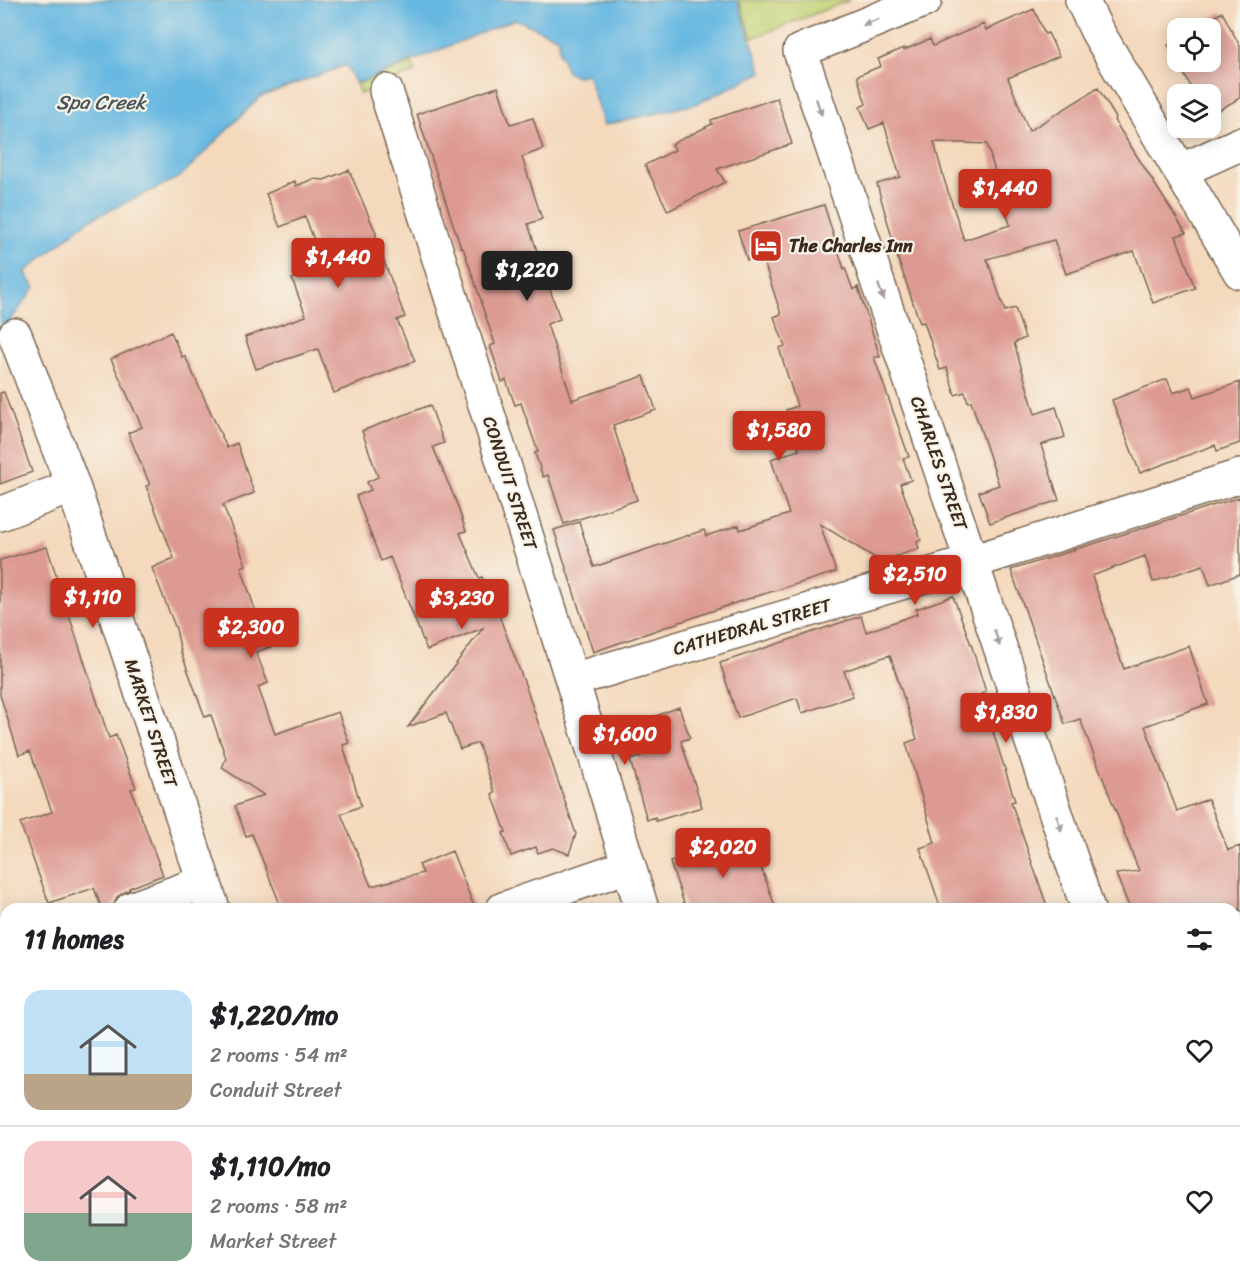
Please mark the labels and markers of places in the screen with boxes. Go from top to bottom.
pin: $1,440 [956,169,1054,220]
hotel icon: The Charles Inn [748,228,784,264]
place label: The Charles Inn [789,230,913,262]
pin: $1,440 [289,238,387,289]
pin: $1,220 [478,251,576,302]
pin: $1,580 [730,411,828,462]
pin: $2,510 [866,555,964,606]
pin: $1,110 [44,578,142,629]
pin: $3,230 [413,579,511,630]
pin: $2,300 [202,608,300,659]
pin: $1,830 [957,693,1055,744]
pin: $1,600 [576,715,674,766]
pin: $2,020 [674,828,772,879]

